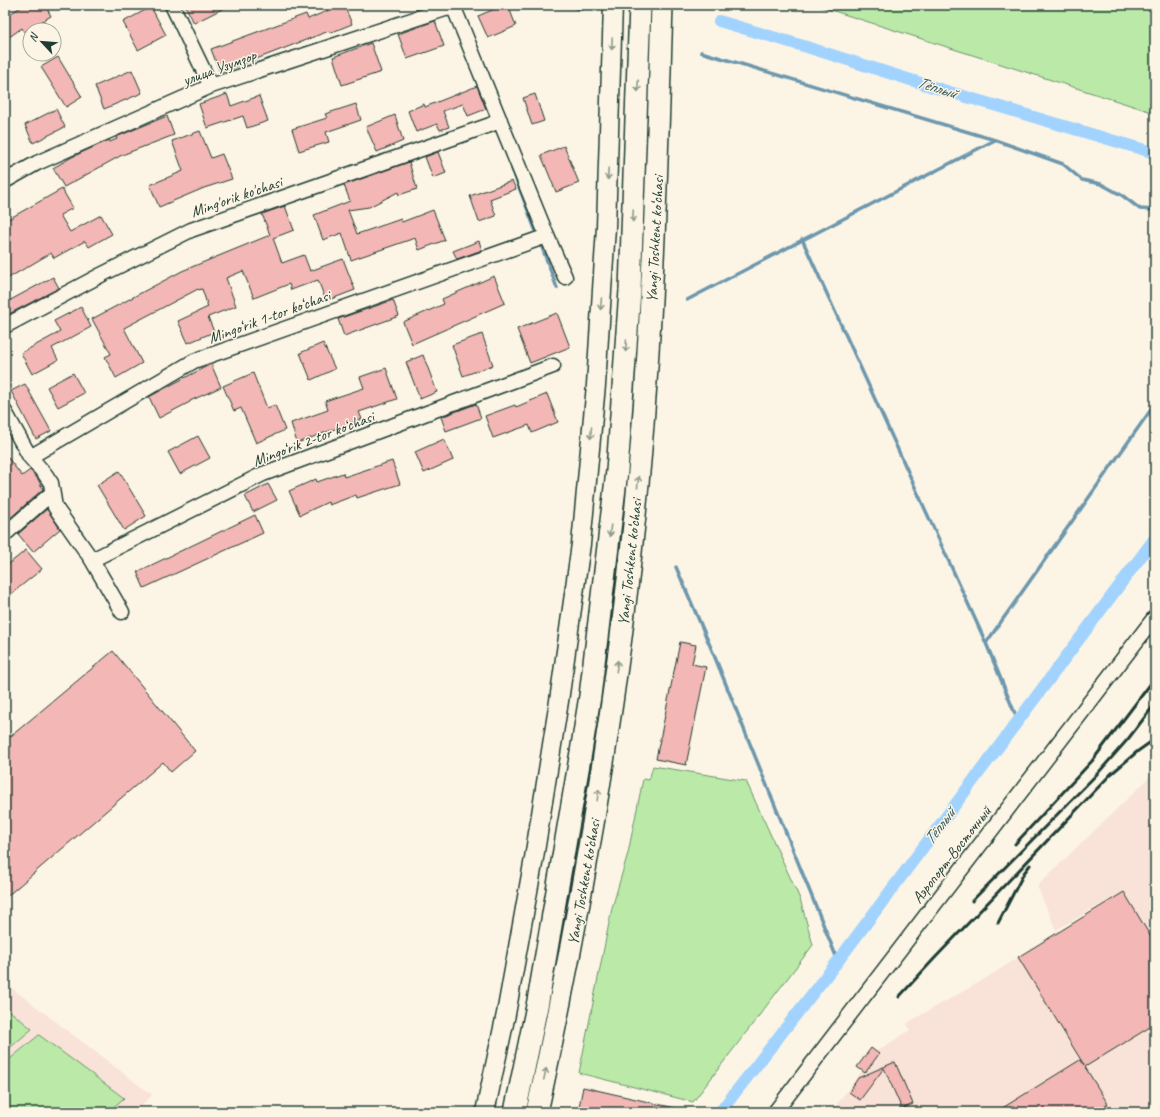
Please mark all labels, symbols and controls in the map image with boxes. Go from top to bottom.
north arrow [22,22,62,62]
text: N [25,30,42,44]
one-way arrow [608,37,616,50]
street label: улица Узумзор [179,45,260,91]
water label: Тёплый [914,72,963,105]
one-way arrow [634,79,641,92]
one-way arrow [604,167,611,180]
street label: Ming'orik ko'chasi [188,171,287,222]
street label: Yangi Toshkent ko‘chasi [642,173,668,303]
one-way arrow [629,209,637,222]
street label: Mingo‘rik 1-tor ko‘chasi [206,285,335,348]
one-way arrow [597,297,604,310]
one-way arrow [623,339,630,352]
street label: Mingo‘rik 2-tor ko‘chasi [250,406,379,471]
one-way arrow [588,426,595,439]
one-way arrow [634,475,642,488]
street label: Yangi Toshkent ko‘chasi [613,496,647,626]
one-way arrow [606,524,613,537]
one-way arrow [613,660,621,673]
one-way arrow [594,789,602,802]
street label: Аэропорт-Восточный [908,801,997,907]
water label: Тёплый [919,801,962,849]
street label: Yangi Toshkent ko‘chasi [563,816,605,947]
one-way arrow [542,1068,550,1081]

